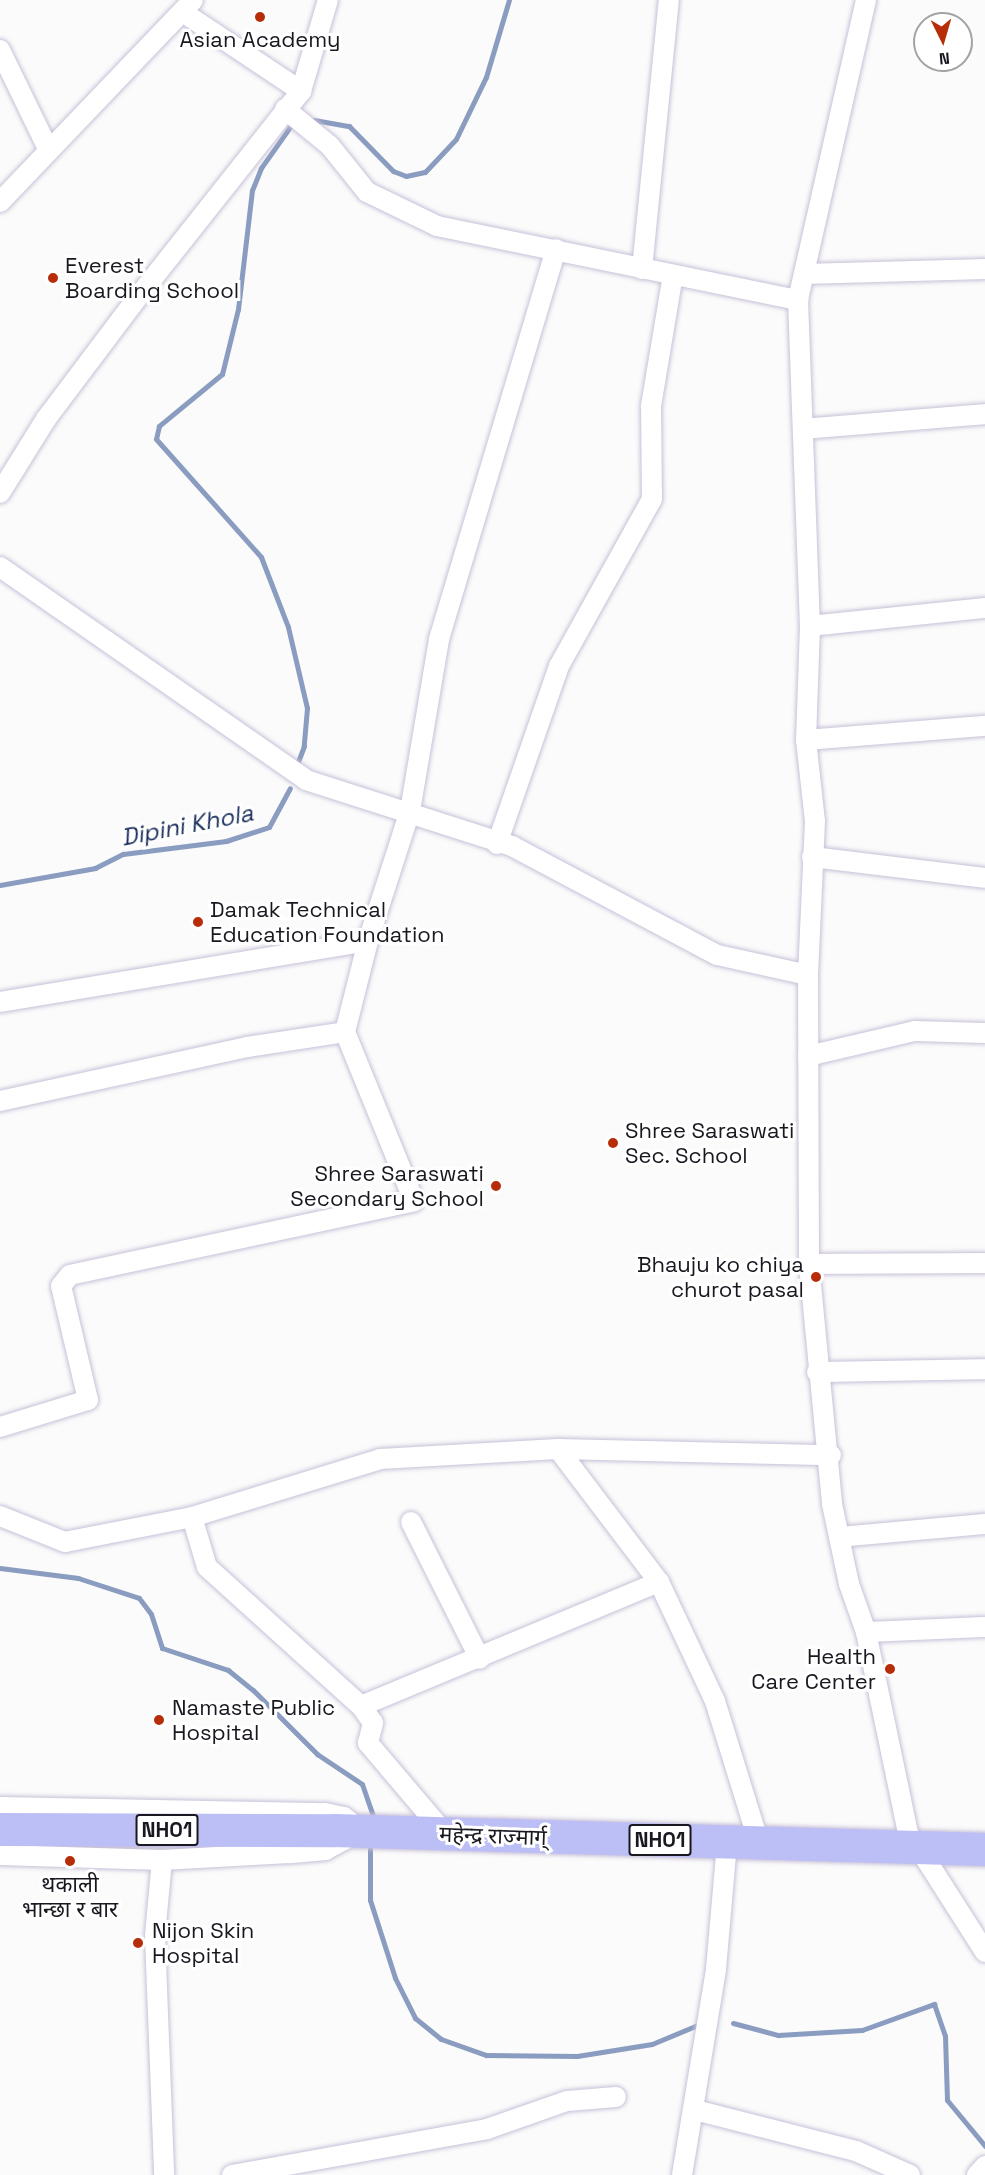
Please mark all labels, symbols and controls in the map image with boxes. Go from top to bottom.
marker: Asian Academy [253,10,267,24]
north arrow [913,12,973,72]
place label: Asian Academy [179,27,341,53]
text: N [938,48,951,69]
place label: Everest Boarding School [65,252,239,304]
marker: Everest Boarding School [46,271,60,285]
water label: Dipini Khola [119,798,255,852]
place label: Damak Technical Education Foundation [210,896,444,948]
marker: Damak Technical Education Foundation [191,915,205,929]
place label: Shree Saraswati Sec. School [625,1117,794,1168]
marker: Shree Saraswati Sec. School [606,1136,620,1150]
place label: Shree Saraswati Secondary School [290,1160,484,1212]
marker: Shree Saraswati Secondary School [489,1179,503,1193]
place label: Bhauju ko chiya churot pasal [637,1251,804,1302]
marker: Bhauju ko chiya churot pasal [809,1270,823,1284]
place label: Health Care Center [751,1643,876,1694]
marker: Health Care Center [881,1660,899,1678]
place label: Namaste Public Hospital [172,1694,335,1746]
marker: Namaste Public Hospital [150,1711,168,1729]
road number: NH01 [136,1812,198,1848]
street label: महेन्द्र राज्मार्ग् [439,1821,547,1851]
road number: NH01 [628,1822,692,1858]
marker: थकाली भान्छा र बार [63,1854,77,1868]
place label: थकाली भान्छा र बार [22,1871,118,1922]
place label: Nijon Skin Hospital [152,1917,254,1969]
marker: Nijon Skin Hospital [129,1934,147,1952]

